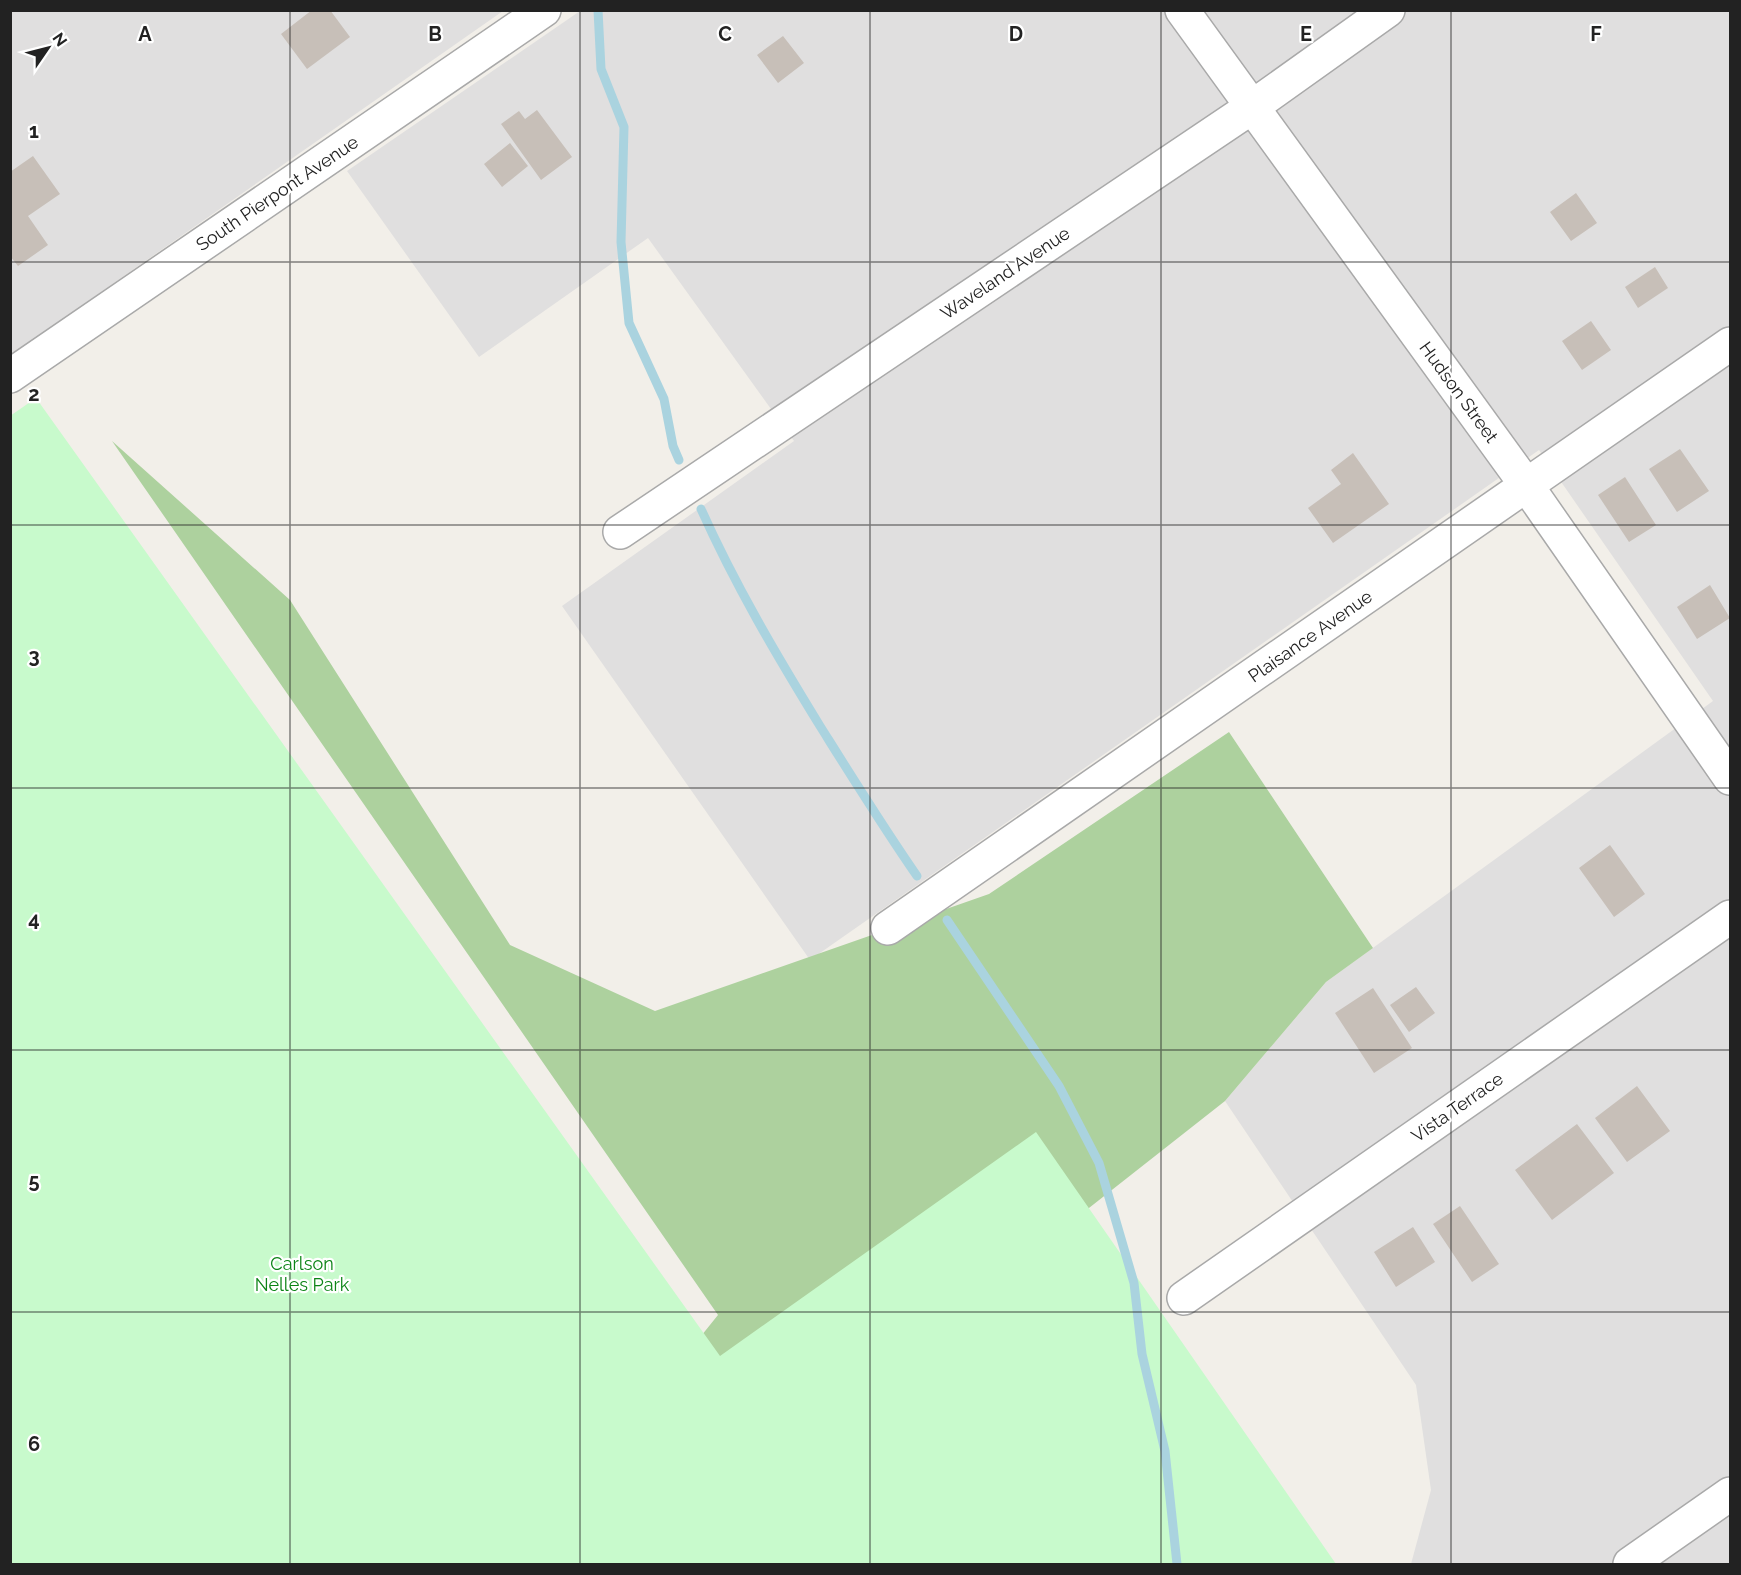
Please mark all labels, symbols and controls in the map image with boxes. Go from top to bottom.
north arrow [18,18,78,78]
text: A [138,22,152,46]
text: B [428,22,442,46]
text: C [718,22,732,46]
text: D [1009,22,1023,46]
text: E [1300,22,1312,46]
text: F [1590,22,1602,46]
text: N [49,29,71,50]
text: 1 [29,119,39,143]
street label: South Pierpont Avenue [192,131,362,255]
street label: Waveland Avenue [937,222,1074,324]
street label: Hudson Street [1415,337,1503,447]
text: 2 [28,382,40,406]
street label: Plaisance Avenue [1244,585,1376,687]
text: 3 [28,644,40,668]
text: 4 [28,907,40,931]
street label: Vista Terrace [1407,1067,1507,1146]
text: 5 [28,1169,40,1193]
park label: Carlson Nelles Park [255,1253,350,1295]
text: 6 [28,1432,40,1456]

